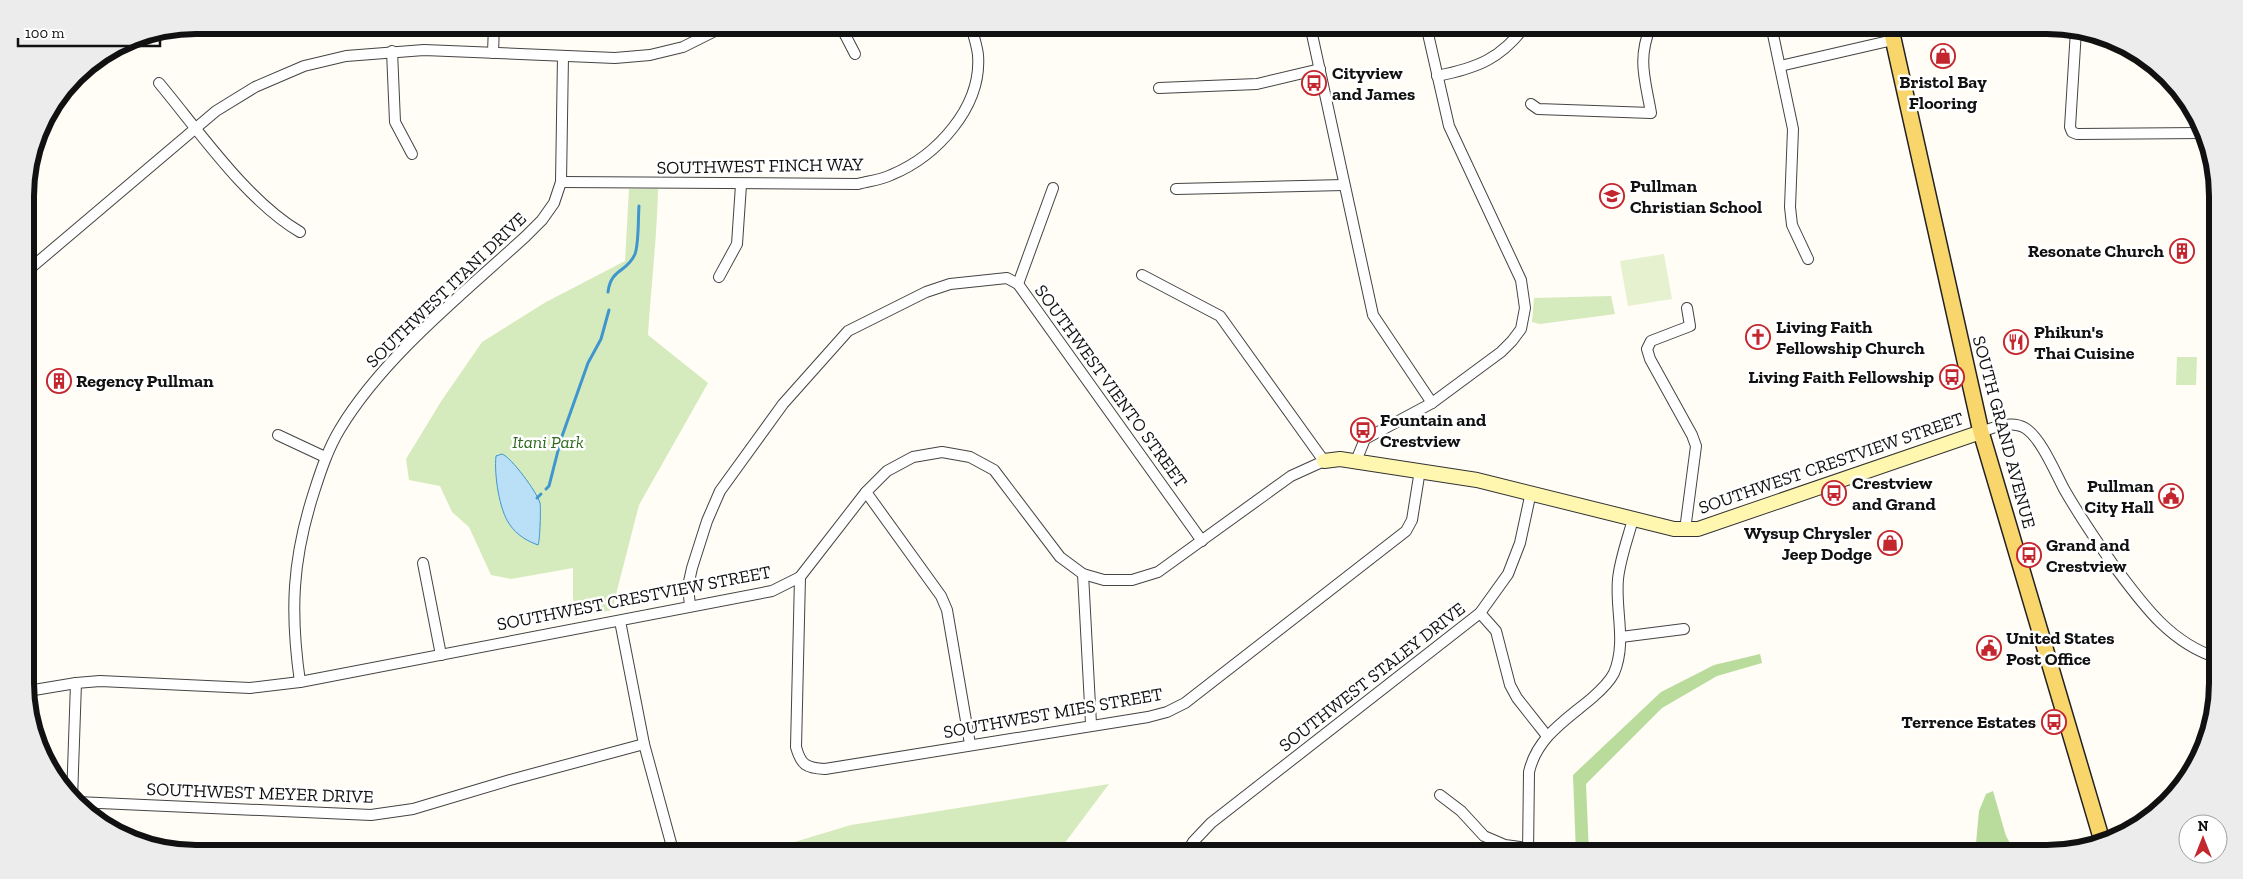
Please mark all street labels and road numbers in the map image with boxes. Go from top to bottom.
street label: SOUTHWEST FINCH WAY [656,153,864,179]
street label: SOUTHWEST ITANI DRIVE [361,208,531,372]
street label: SOUTHWEST VIENTO STREET [1030,280,1192,492]
street label: SOUTH GRAND AVENUE [1968,333,2040,531]
street label: SOUTHWEST CRESTVIEW STREET [1696,407,1966,519]
street label: SOUTHWEST CRESTVIEW STREET [495,561,773,635]
street label: SOUTHWEST STALEY DRIVE [1275,597,1469,757]
street label: SOUTHWEST MIES STREET [942,683,1164,743]
street label: SOUTHWEST MEYER DRIVE [146,778,374,808]

